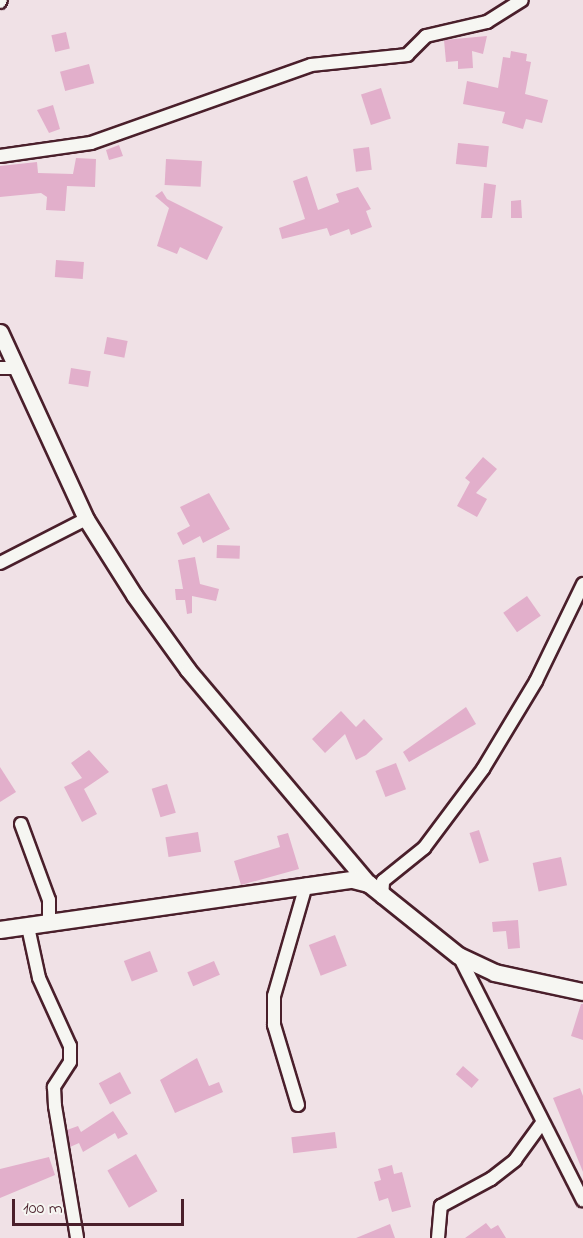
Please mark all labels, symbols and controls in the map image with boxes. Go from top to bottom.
scale bar [15,1187,188,1225]
text: 100 m [23,1196,63,1222]

